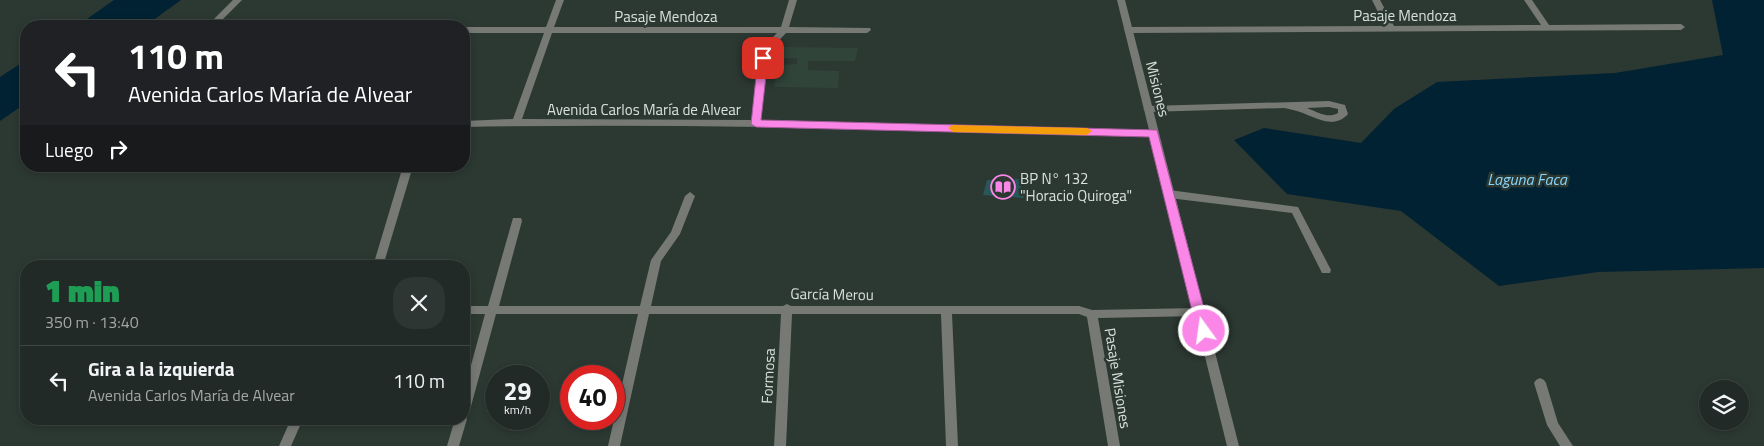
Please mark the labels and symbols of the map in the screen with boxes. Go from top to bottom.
street label: Pasaje Mendoza [1353,4,1457,27]
street label: Pasaje Mendoza [614,5,718,28]
pin [742,37,784,79]
street label: Misiones [1140,59,1176,119]
street label: Avenida Carlos María de Alvear [547,98,741,121]
place label: BP N° 132 "Horacio Quiroga" [1020,167,1132,207]
water label: Laguna Faca [1487,167,1568,191]
library icon: BP N° 132 "Horacio Quiroga" [990,174,1016,200]
street label: García Merou [790,282,874,306]
position arrow [1177,304,1229,356]
street label: Pasaje Misiones [1099,326,1137,430]
street label: Formosa [755,347,781,404]
speed limit sign: 40 [560,365,625,430]

